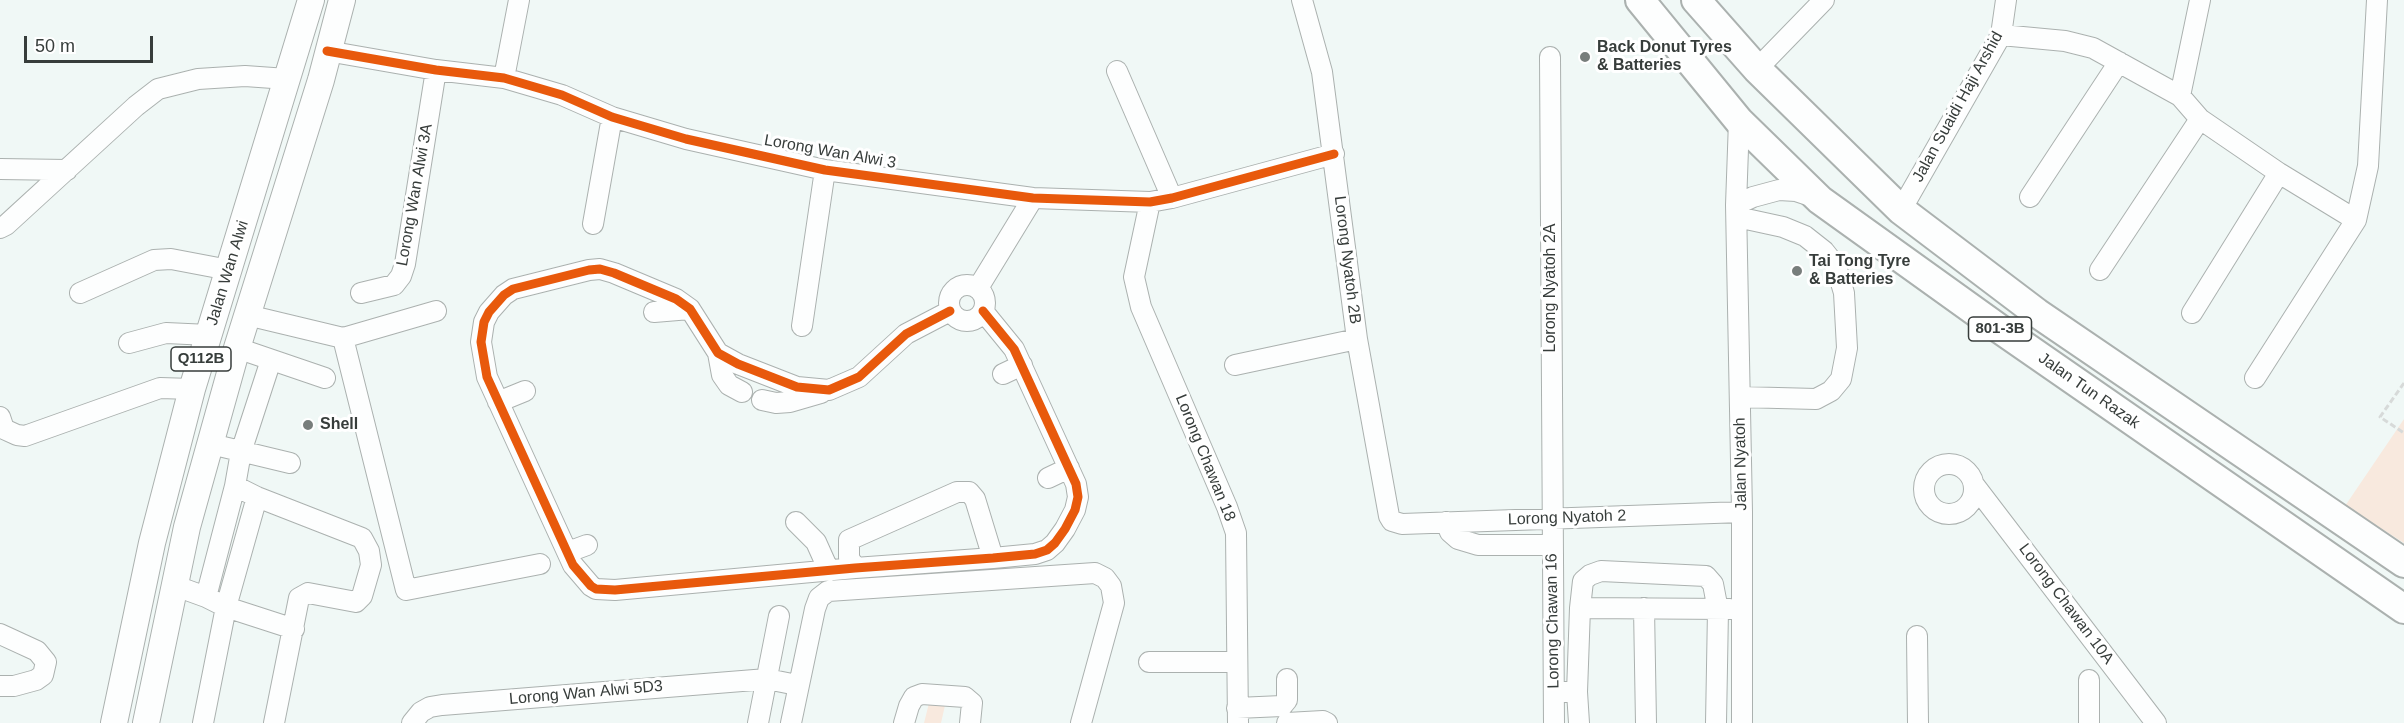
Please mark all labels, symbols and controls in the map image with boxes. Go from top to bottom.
scale bar [27,24,156,62]
street label: Jalan Suaidi Haji Arshid [1909,28,2007,186]
text: 50 m [35,36,75,56]
place label: Back Donut Tyres & Batteries [1597,38,1732,76]
marker: Back Donut Tyres & Batteries [1578,50,1592,64]
street label: Lorong Wan Alwi 3A [393,122,437,268]
street label: Lorong Wan Alwi 3 [763,131,897,173]
street label: Lorong Nyatoh 2B [1330,195,1364,325]
street label: Jalan Wan Alwi [203,218,253,328]
street label: Lorong Nyatoh 2A [1541,224,1561,352]
place label: Tai Tong Tyre & Batteries [1809,252,1910,290]
marker: Tai Tong Tyre & Batteries [1790,264,1804,278]
road number: 801-3B [1968,317,2032,341]
road number: Q112B [171,347,231,371]
street label: Jalan Tun Razak [2035,349,2143,433]
street label: Lorong Chawan 18 [1171,392,1239,524]
place label: Shell [320,415,358,435]
street label: Jalan Nyatoh [1731,417,1751,511]
marker: Shell [301,418,315,432]
street label: Lorong Nyatoh 2 [1508,506,1626,530]
street label: Lorong Chawan 10A [2014,540,2118,668]
street label: Lorong Chawan 16 [1542,553,1564,689]
street label: Lorong Wan Alwi 5D3 [508,677,664,709]

